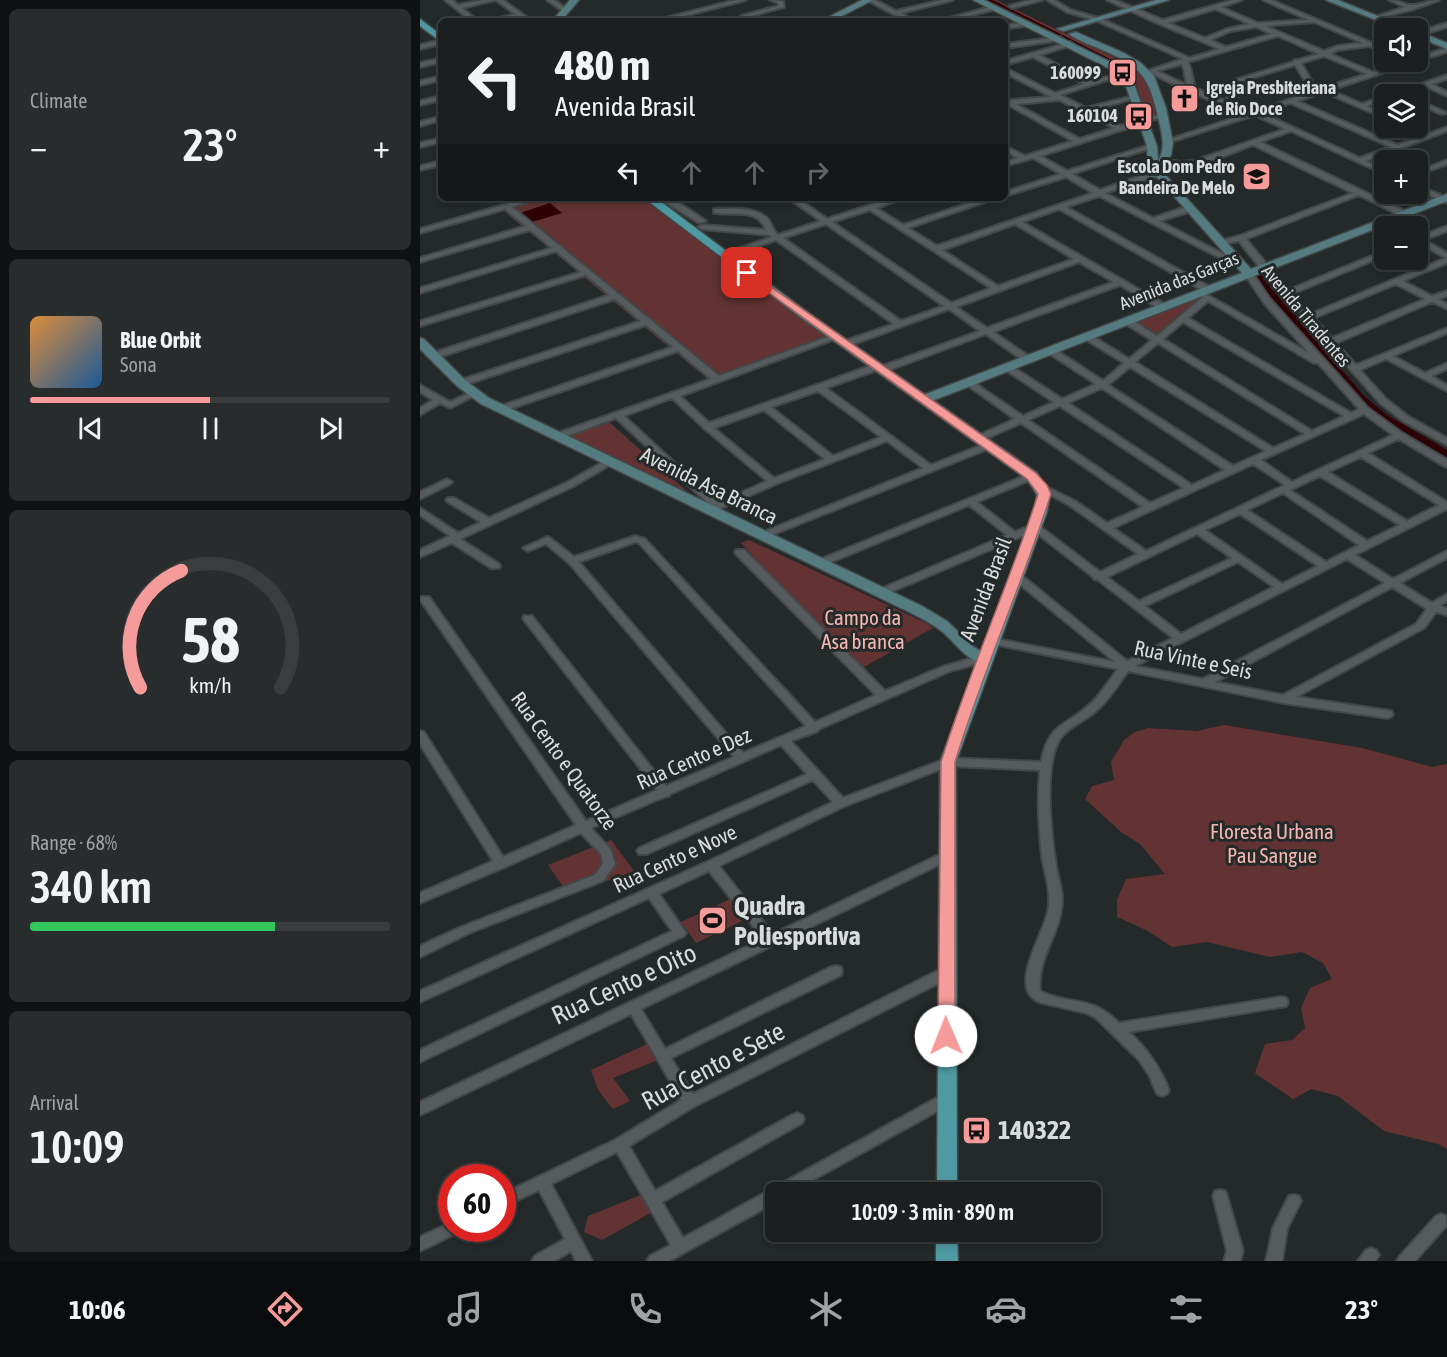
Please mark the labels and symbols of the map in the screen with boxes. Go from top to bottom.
bus stop icon: 160099 [1106,57,1138,89]
place label: 160099 [1050,62,1101,83]
place label: Igreja Presbiteriana de Rio Doce [1206,77,1336,119]
church icon: Igreja Presbiteriana de Rio Doce [1169,82,1201,114]
bus stop icon: 160104 [1123,100,1155,132]
place label: 160104 [1067,105,1118,126]
place label: Escola Dom Pedro Bandeira De Melo [1117,156,1235,198]
school or university icon: Escola Dom Pedro Bandeira De Melo [1240,161,1272,193]
pin [721,247,772,298]
street label: Avenida das Garças [1116,247,1242,314]
street label: Avenida Tiradentes [1258,261,1355,371]
street label: Avenida Asa Branca [637,442,782,529]
street label: Avenida Brasil [954,533,1016,644]
park label: Campo da Asa branca [821,605,905,653]
street label: Rua Vinte e Seis [1132,635,1254,683]
street label: Rua Cento e Quatorze [507,687,623,834]
street label: Rua Cento e Dez [633,722,755,794]
street label: Rua Cento e Nove [609,819,740,897]
park label: Floresta Urbana Pau Sangue [1210,819,1334,867]
place label: Quadra Poliesportiva [734,891,861,951]
sports icon: Quadra Poliesportiva [697,905,729,937]
street label: Rua Cento e Oito [547,937,701,1031]
position arrow [914,1004,978,1068]
street label: Rua Cento e Sete [636,1016,790,1116]
bus stop icon: 140322 [961,1114,993,1146]
place label: 140322 [998,1115,1071,1145]
speed limit sign: 60 [438,1164,516,1242]

